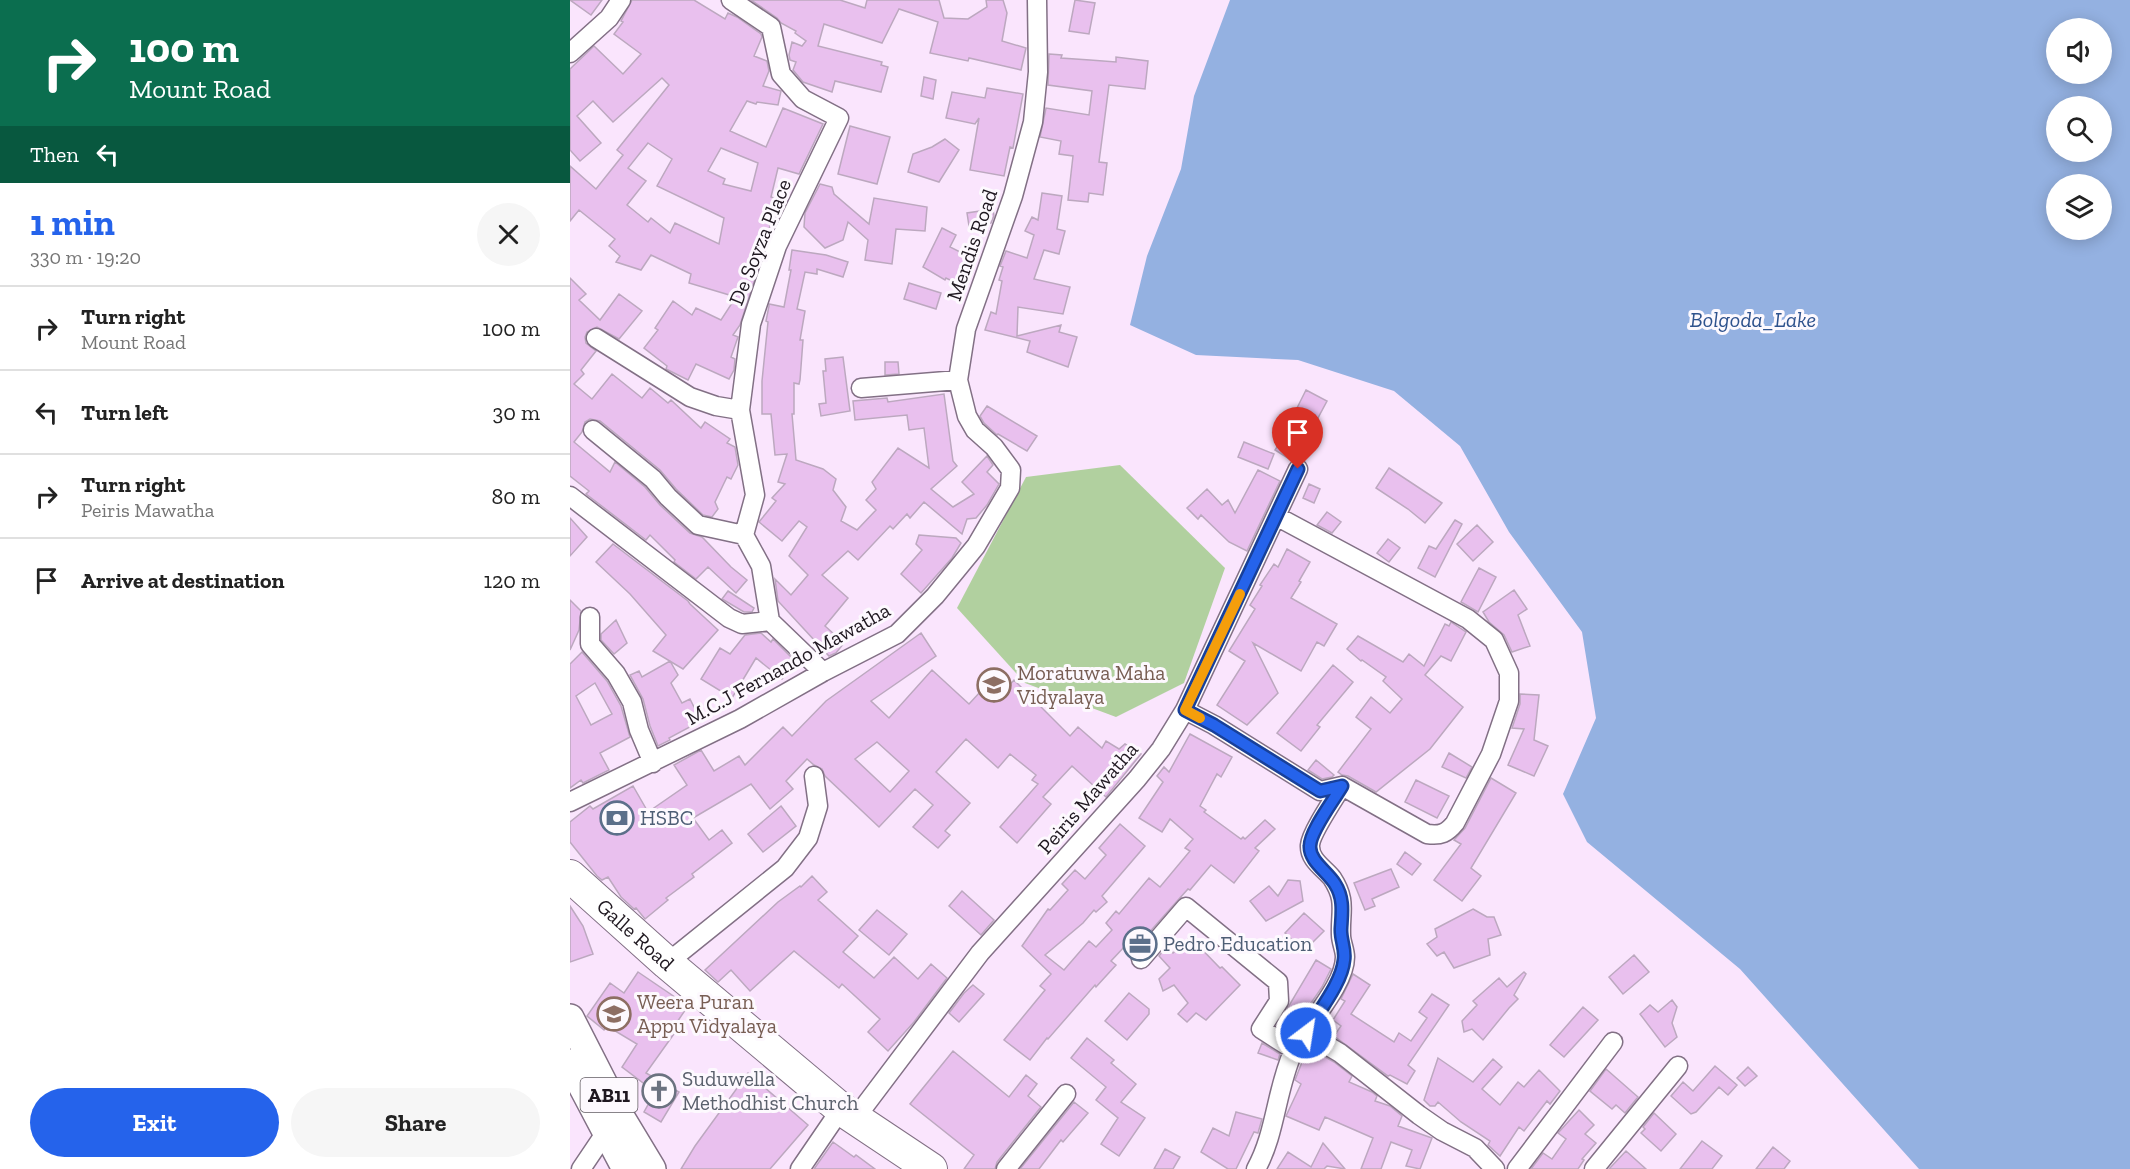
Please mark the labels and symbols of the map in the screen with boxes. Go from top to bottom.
street label: De Soyza Place [723,175,796,309]
street label: Mendis Road [941,185,1002,304]
water label: Bolgoda_Lake [1690,306,1816,333]
pin [1272,407,1323,469]
street label: M.C.J Fernando Mawatha [681,597,894,730]
place label: Moratuwa Maha Vidyalaya [1016,660,1165,709]
school or university icon: Moratuwa Maha Vidyalaya [976,667,1012,703]
street label: Peiris Mawatha [1032,737,1143,859]
bank icon: HSBC [599,800,635,836]
place label: HSBC [640,805,693,830]
street label: Galle Road [592,893,680,976]
office icon: Pedro Education [1122,926,1158,962]
place label: Pedro Education [1163,931,1312,956]
place label: Weera Puran Appu Vidyalaya [637,989,777,1038]
school or university icon: Weera Puran Appu Vidyalaya [596,996,632,1032]
position arrow [1274,1001,1338,1065]
place label: Suduwella Methodhist Church [682,1066,859,1115]
church icon: Suduwella Methodhist Church [641,1073,677,1109]
road number: AB11 [580,1078,638,1112]

